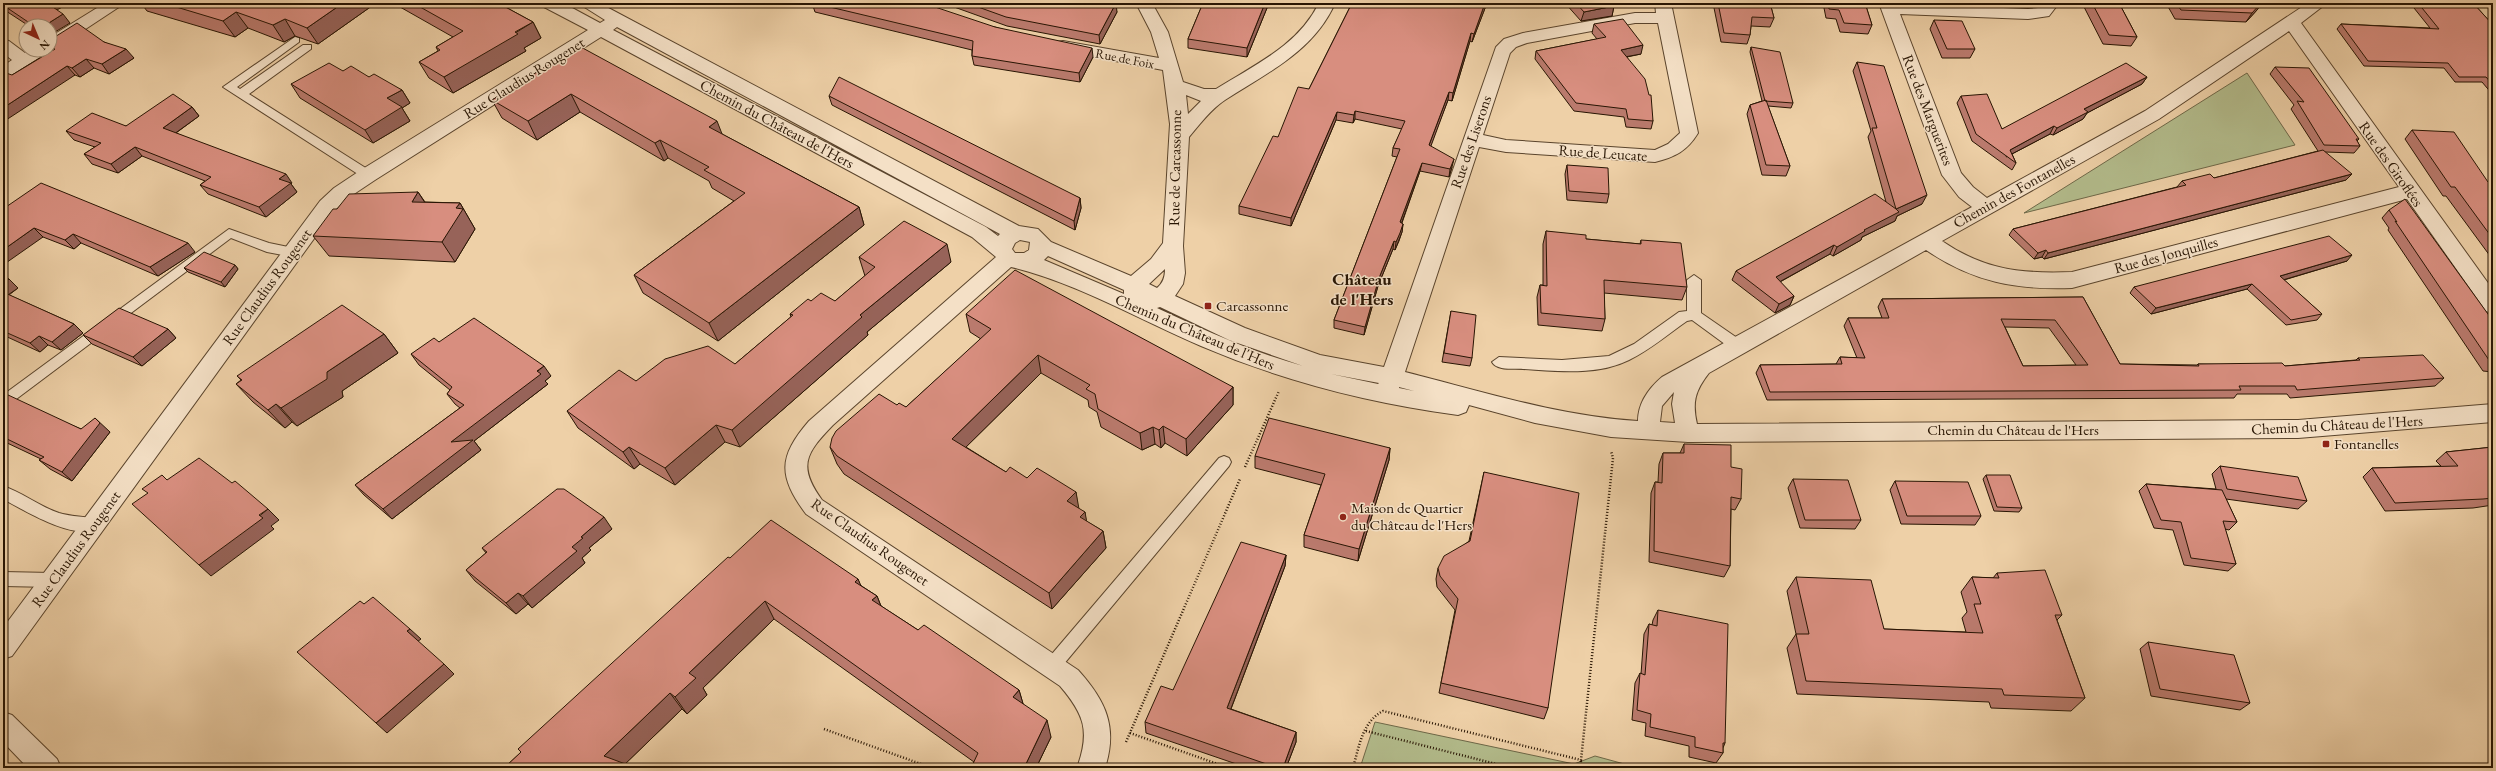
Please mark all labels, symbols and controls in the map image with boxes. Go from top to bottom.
north arrow [18,18,58,58]
street label: Rue Claudius Rougenet [460,32,588,123]
text: N [37,37,53,53]
street label: Rue de Foix [1094,44,1156,73]
street label: Rue des Marguerites [1899,52,1958,168]
street label: Chemin du Château de l'Hers [697,75,858,172]
street label: Rue des Liserons [1446,93,1495,191]
street label: Rue de Carcassonne [1164,110,1185,226]
street label: Rue des Giroflées [2355,117,2428,210]
street label: Rue de Leucate [1558,140,1648,165]
street label: Chemin des Fontanelles [1949,149,2078,232]
street label: Rue Claudius Rougenet [218,224,315,349]
street label: Rue des Jonquilles [2112,232,2220,277]
district label: Château de l'Hers [1331,268,1393,310]
street label: Chemin du Château de l'Hers [1112,289,1278,374]
place label: Carcassonne [1216,296,1288,315]
marker: Carcassonne [1203,301,1213,311]
street label: Chemin du Château de l'Hers [2251,411,2423,438]
street label: Chemin du Château de l'Hers [1927,420,2099,439]
place label: Fontanelles [2334,434,2399,453]
marker: Fontanelles [2321,439,2331,449]
street label: Rue Claudius Rougenet [27,486,124,611]
street label: Rue Claudius Rougenet [808,494,933,590]
place label: Maison de Quartier du Château de l'Hers [1351,498,1472,534]
marker: Maison de Quartier du Château de l'Hers [1338,512,1348,522]

